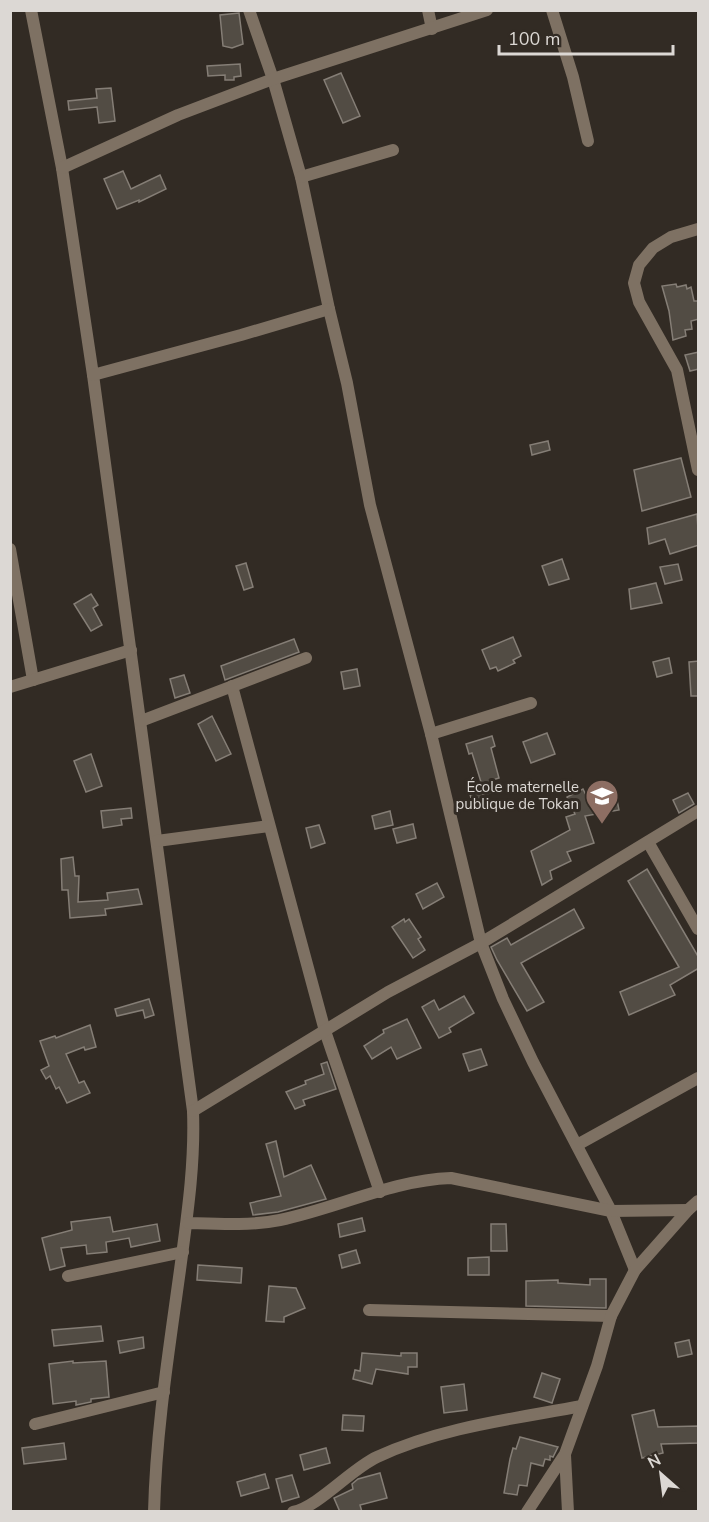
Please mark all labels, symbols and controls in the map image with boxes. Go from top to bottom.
scale bar [499,18,673,56]
text: 100 m [508,27,560,51]
place label: École maternelle publique de Tokan [455,777,579,814]
school or university icon: École maternelle publique de Tokan [584,778,620,825]
north arrow [631,1444,691,1504]
text: N [644,1449,665,1474]

